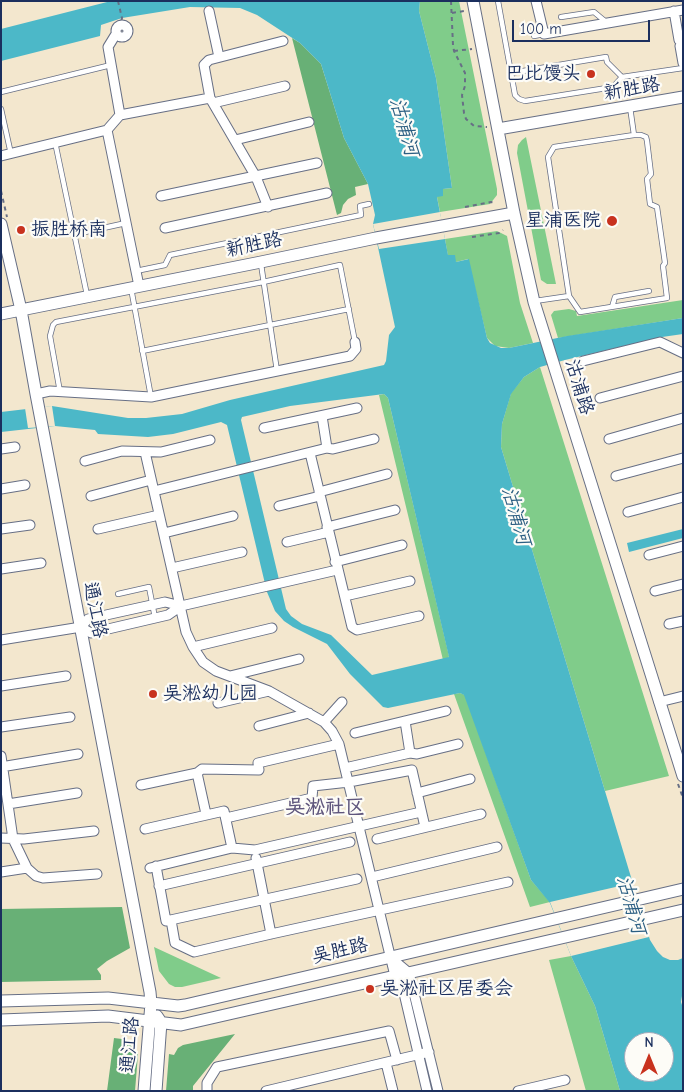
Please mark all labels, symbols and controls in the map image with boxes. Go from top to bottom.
scale bar [514,10,652,42]
text: 100 m [520,20,562,38]
place label: 巴比馒头 [505,63,581,85]
marker: 巴比馒头 [585,68,597,80]
street label: 新胜路 [602,73,662,105]
water label: 沽浦河 [384,95,424,159]
place label: 星浦医院 [525,210,601,232]
marker: 星浦医院 [605,214,619,228]
place label: 振胜桥南 [31,219,107,241]
marker: 振胜桥南 [15,224,27,236]
street label: 新胜路 [224,228,284,262]
street label: 沽浦路 [560,356,598,418]
water label: 沽浦河 [496,484,536,548]
street label: 通江路 [78,580,112,640]
place label: 吴淞幼儿园 [163,683,258,705]
marker: 吴淞幼儿园 [147,688,159,700]
district label: 吴淞社区 [285,795,365,819]
water label: 沽浦河 [611,873,651,937]
street label: 吴胜路 [310,933,370,969]
place label: 吴淞社区居委会 [380,978,513,1000]
marker: 吴淞社区居委会 [364,983,376,995]
street label: 通江路 [116,1016,144,1074]
north arrow [624,1032,674,1082]
text: N [644,1034,654,1051]

